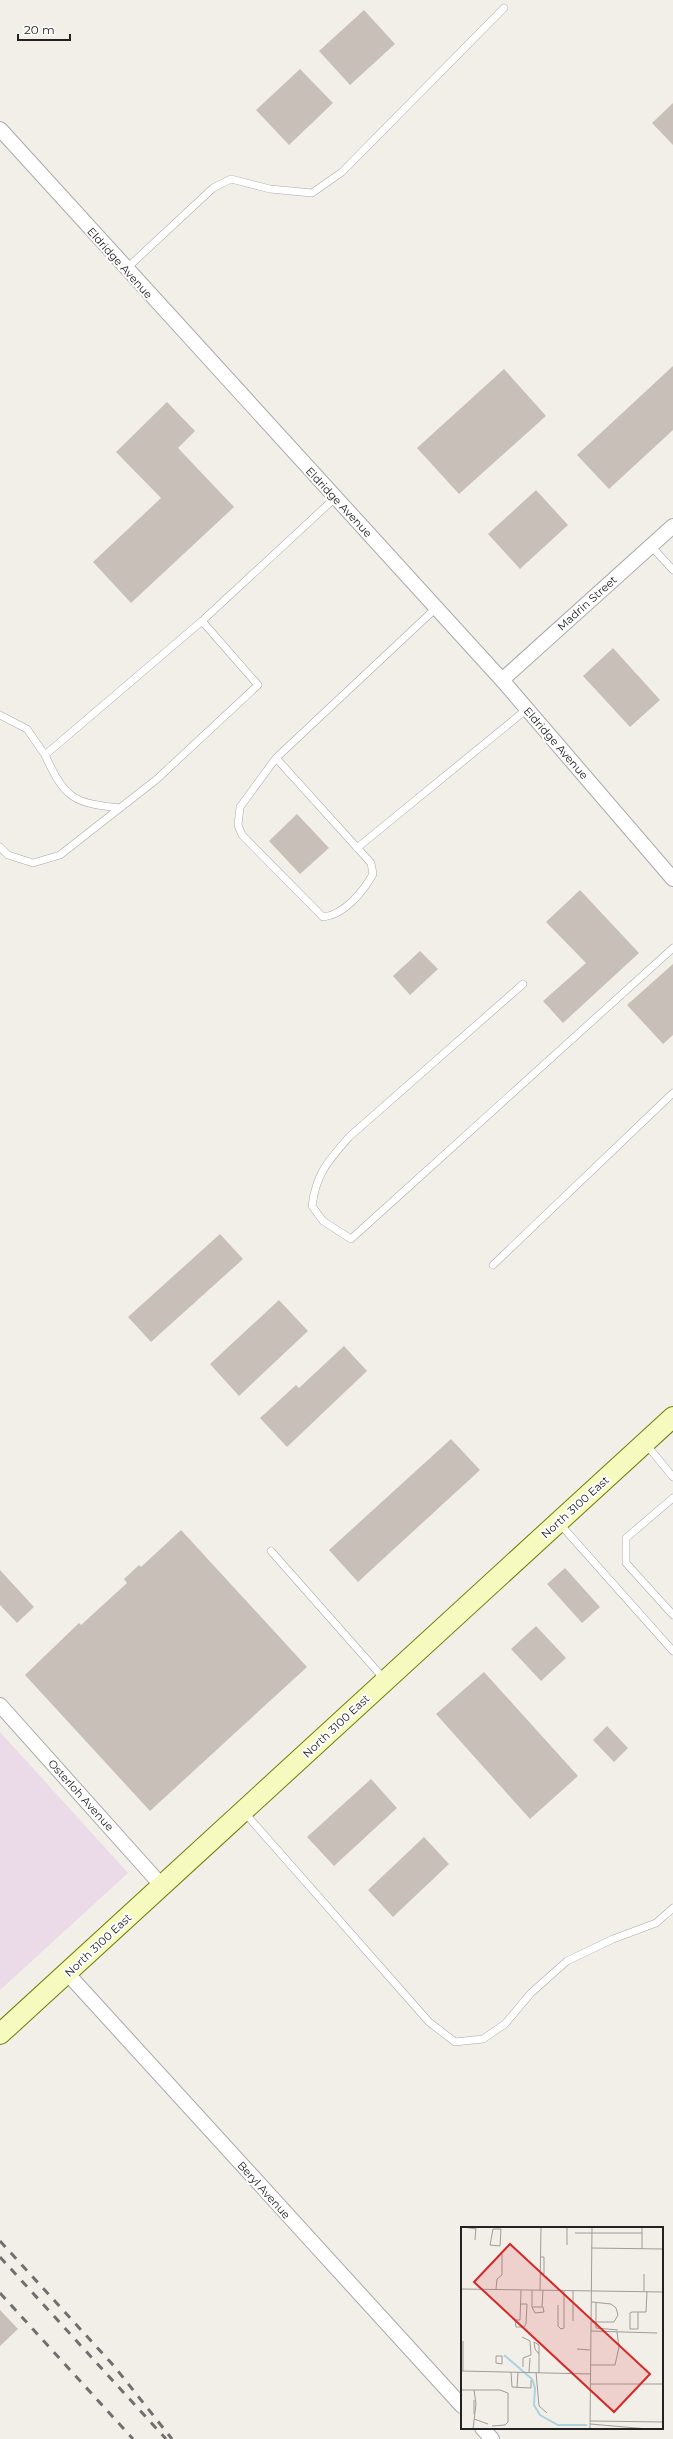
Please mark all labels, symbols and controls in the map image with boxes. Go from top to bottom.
scale bar [18,16,70,42]
text: 20 m [24,22,55,37]
street label: Eldridge Avenue [84,224,156,302]
street label: Eldridge Avenue [303,464,375,540]
street label: Madrin Street [554,572,620,633]
street label: Eldridge Avenue [521,704,591,782]
street label: North 3100 East [538,1473,612,1541]
street label: North 3100 East [300,1691,373,1761]
street label: Osterloh Avenue [45,1756,117,1834]
street label: North 3100 East [62,1910,135,1980]
street label: Beryl Avenue [235,2158,294,2222]
inset map [461,2227,663,2429]

